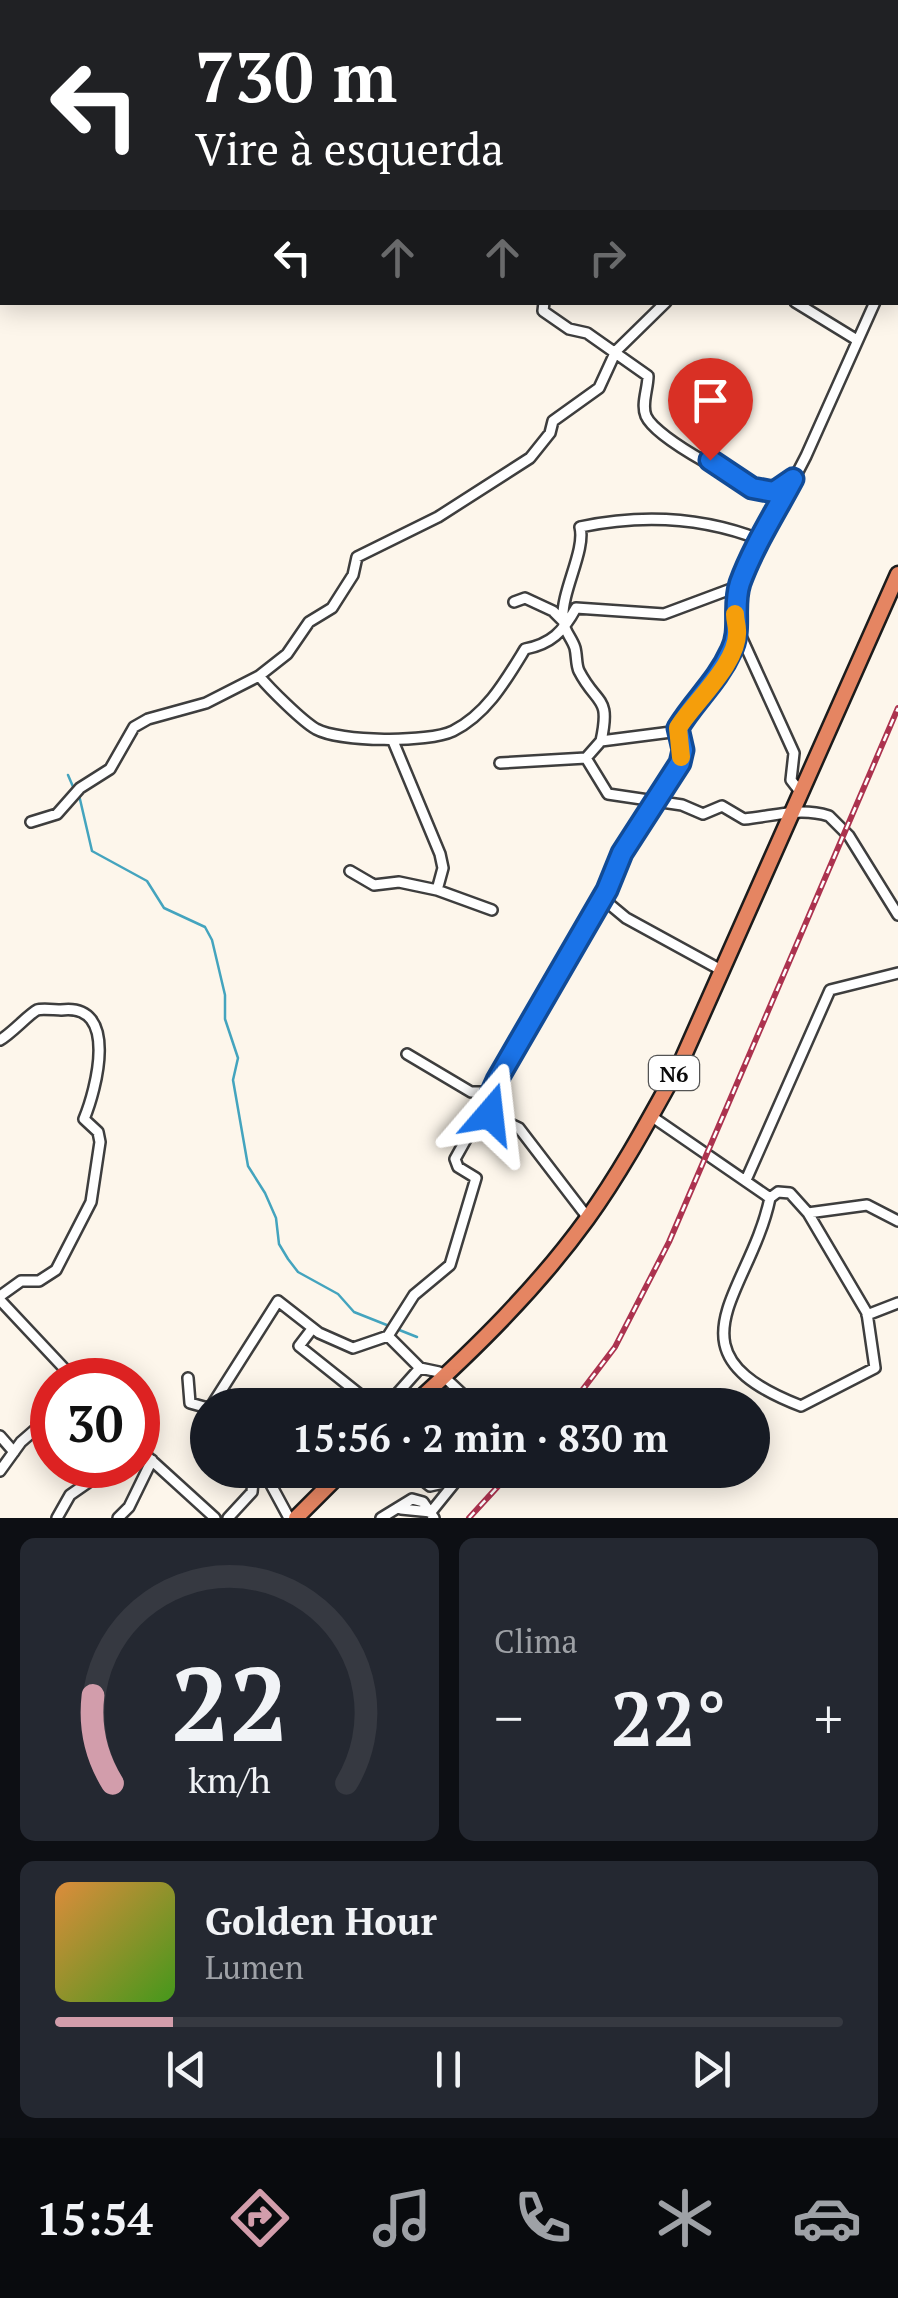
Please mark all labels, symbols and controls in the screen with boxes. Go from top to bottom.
text: 730 m [195,29,397,122]
icon: left [30,40,160,170]
text: Vire à esquerda [195,118,504,178]
icon: left [265,230,320,285]
icon: ahead [370,230,425,285]
icon: ahead [475,230,530,285]
icon: right [580,230,635,285]
pin [668,358,753,461]
icon: arrive [683,373,738,428]
road number: N6 [649,1056,699,1090]
position arrow [438,1062,542,1166]
speed limit sign: 30 [30,1358,160,1488]
text: 15:56 · 2 min · 830 m [292,1413,668,1463]
text: Clima [494,1620,578,1662]
text: 22 [171,1633,288,1771]
text: 22° [611,1668,726,1767]
text: − [494,1681,523,1754]
text: + [814,1681,843,1754]
text: km/h [188,1756,271,1803]
text: Golden Hour [205,1896,437,1946]
text: Lumen [205,1946,304,1988]
icon: previous [159,2042,214,2097]
icon: pause [421,2042,476,2097]
icon: next [684,2042,739,2097]
icon: directions [225,2183,295,2253]
icon: music [367,2183,437,2253]
icon: phone [508,2183,578,2253]
icon: climate [650,2183,720,2253]
icon: car [792,2183,862,2253]
text: 15:54 [36,2188,153,2248]

